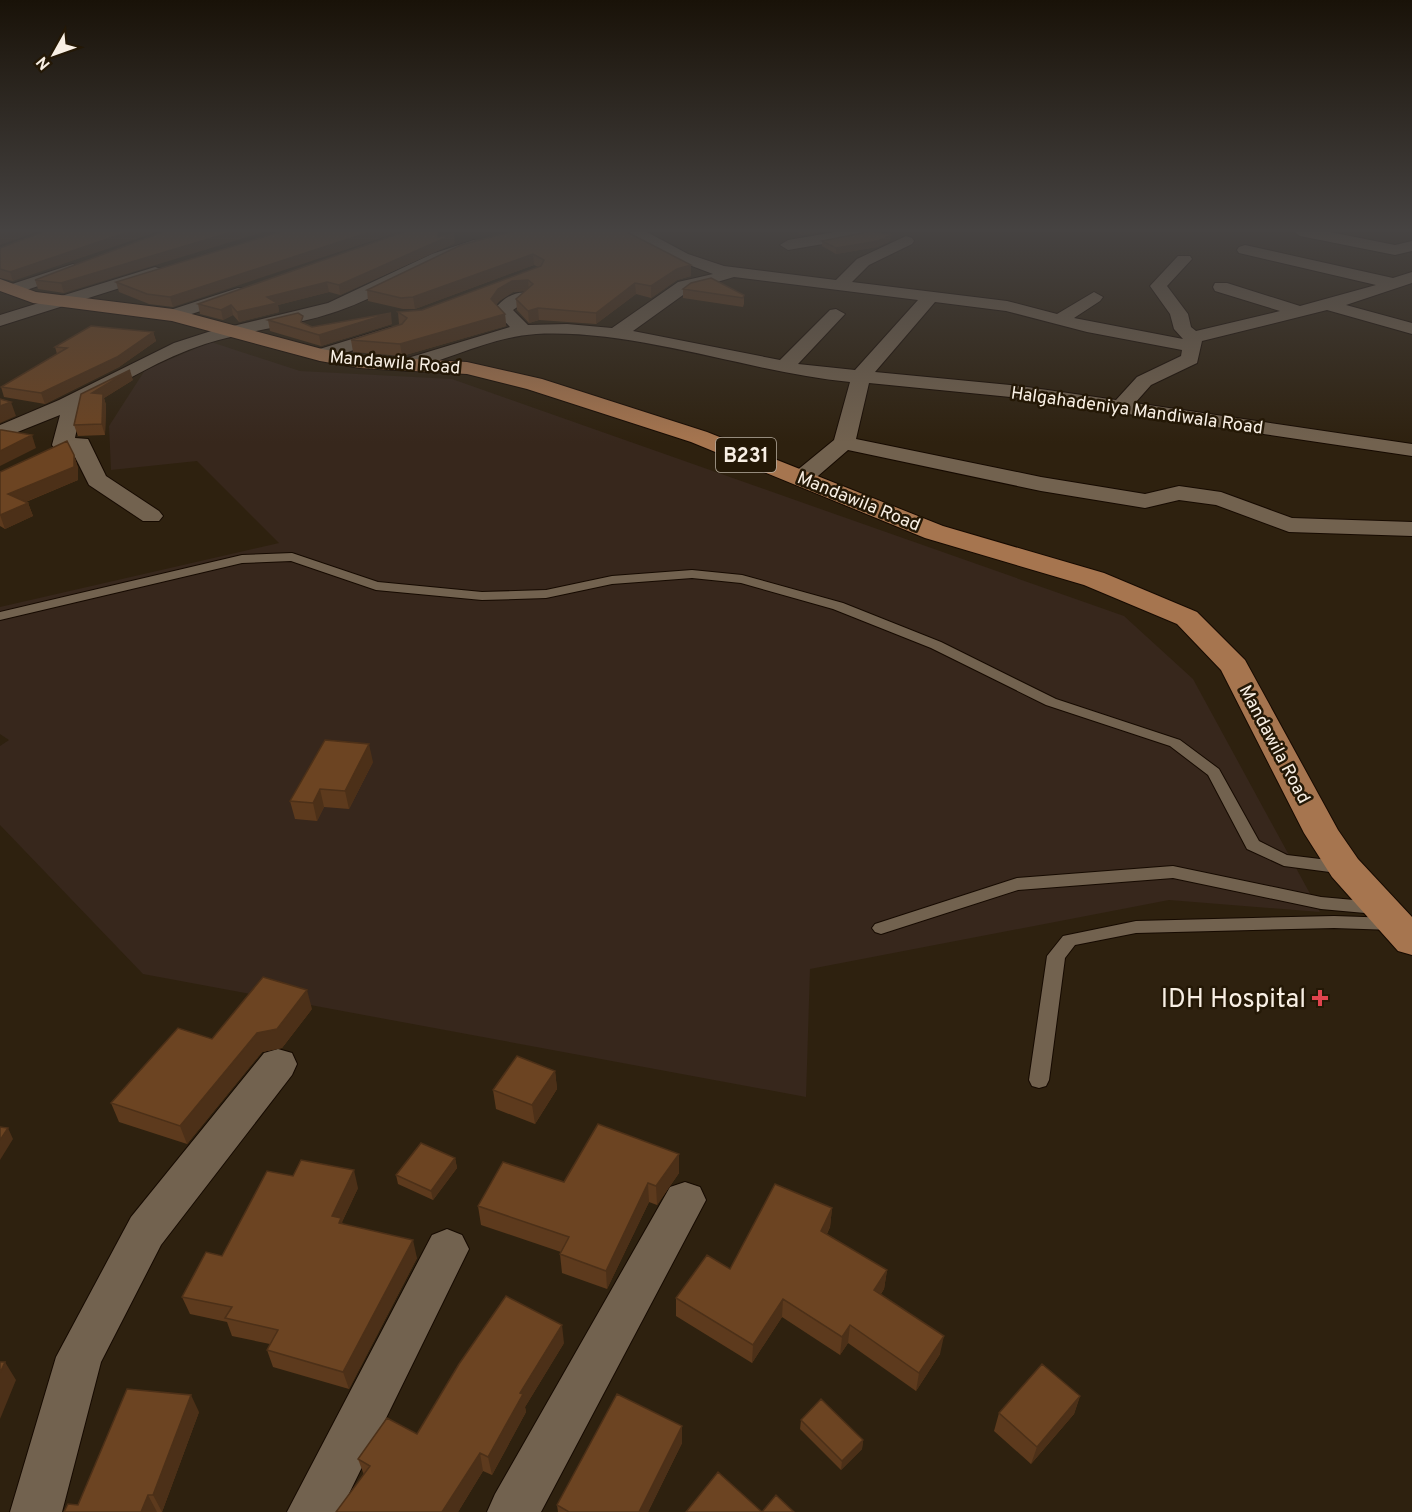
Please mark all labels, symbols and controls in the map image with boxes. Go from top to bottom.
north arrow [24,24,84,84]
text: N [33,52,55,73]
street label: Mandawila Road [329,346,461,381]
street label: Halgahadeniya Mandiwala Road [1009,382,1264,441]
road number: B231 [716,438,776,472]
street label: Mandawila Road [793,467,923,538]
street label: Mandawila Road [1233,681,1315,808]
place label: IDH Hospital [1161,984,1306,1017]
marker: IDH Hospital [1311,989,1329,1007]

